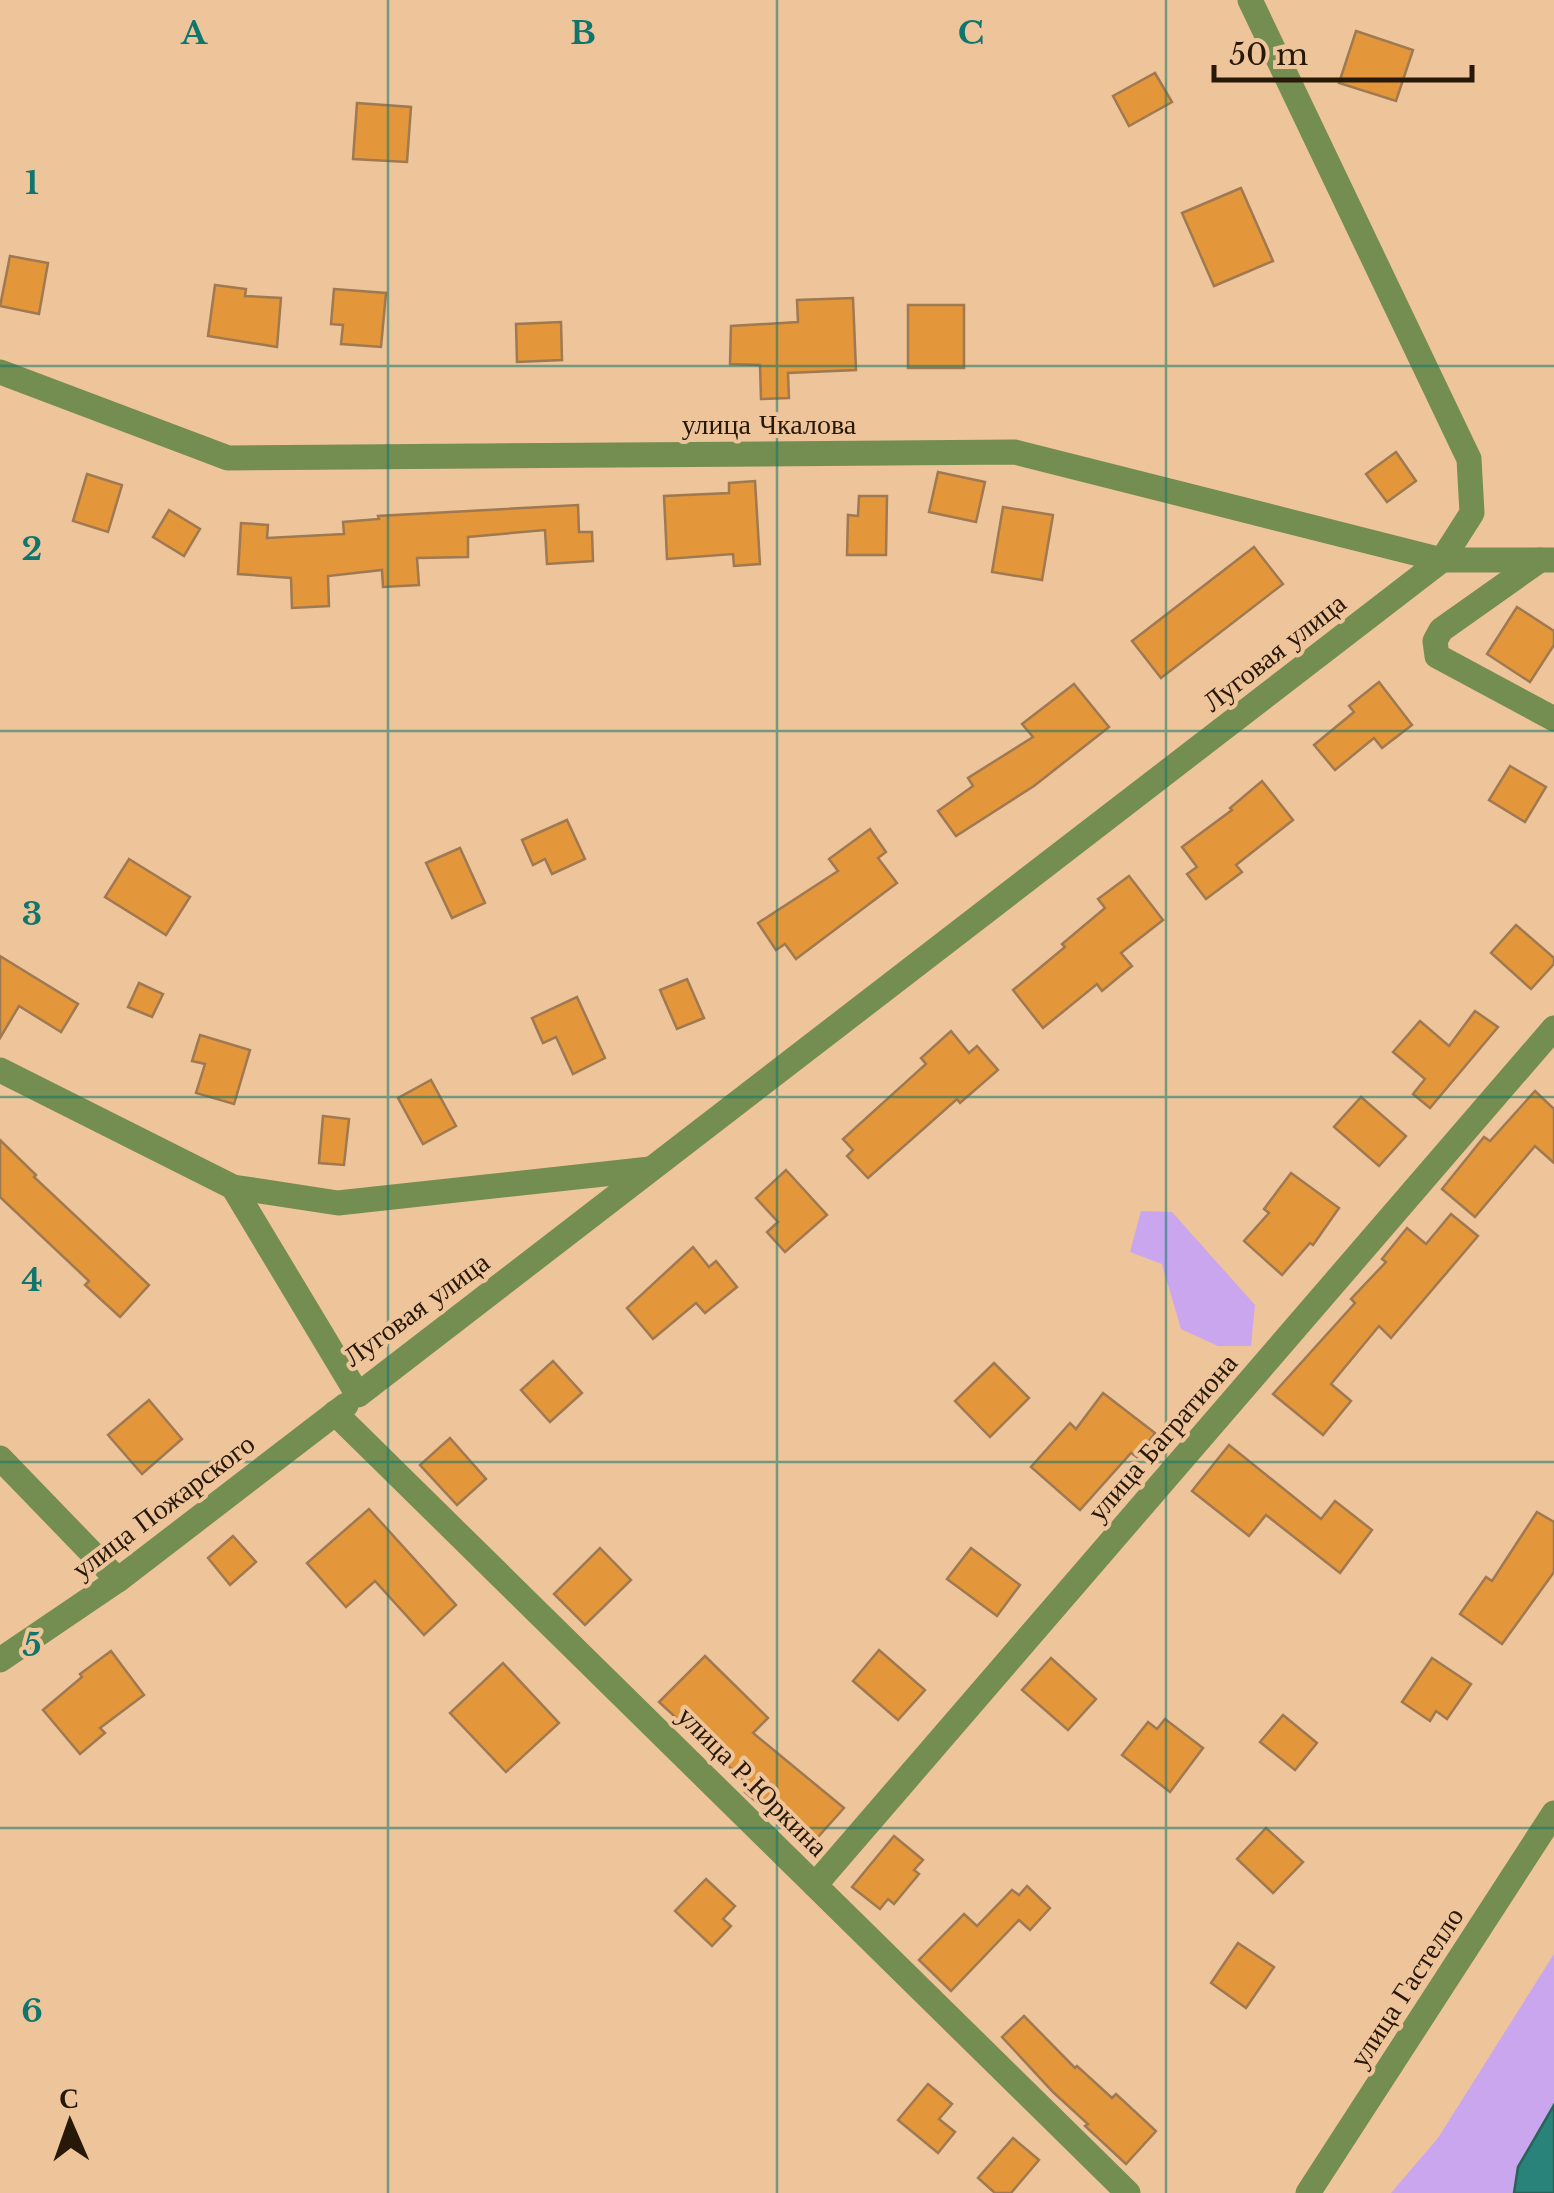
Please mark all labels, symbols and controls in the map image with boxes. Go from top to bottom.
text: A [180,13,208,53]
text: B [570,13,596,53]
text: C [958,13,984,53]
scale bar [1214,20,1472,82]
text: 50 m [1229,36,1308,73]
text: 1 [25,163,39,203]
street label: улица Чкалова [682,407,857,442]
text: 2 [22,529,42,569]
street label: Луговая улица [1196,585,1353,719]
text: 3 [22,894,42,934]
street label: Луговая улица [336,1244,497,1374]
text: 4 [21,1260,43,1300]
street label: улица Багратиона [1080,1346,1245,1529]
street label: улица Пожарского [65,1426,262,1587]
text: 5 [22,1625,42,1665]
street label: улица Р.Юркина [670,1699,836,1864]
street label: улица Гастелло [1342,1901,1471,2074]
text: 6 [21,1991,43,2031]
north arrow [20,2073,120,2173]
text: С [58,2081,80,2116]

